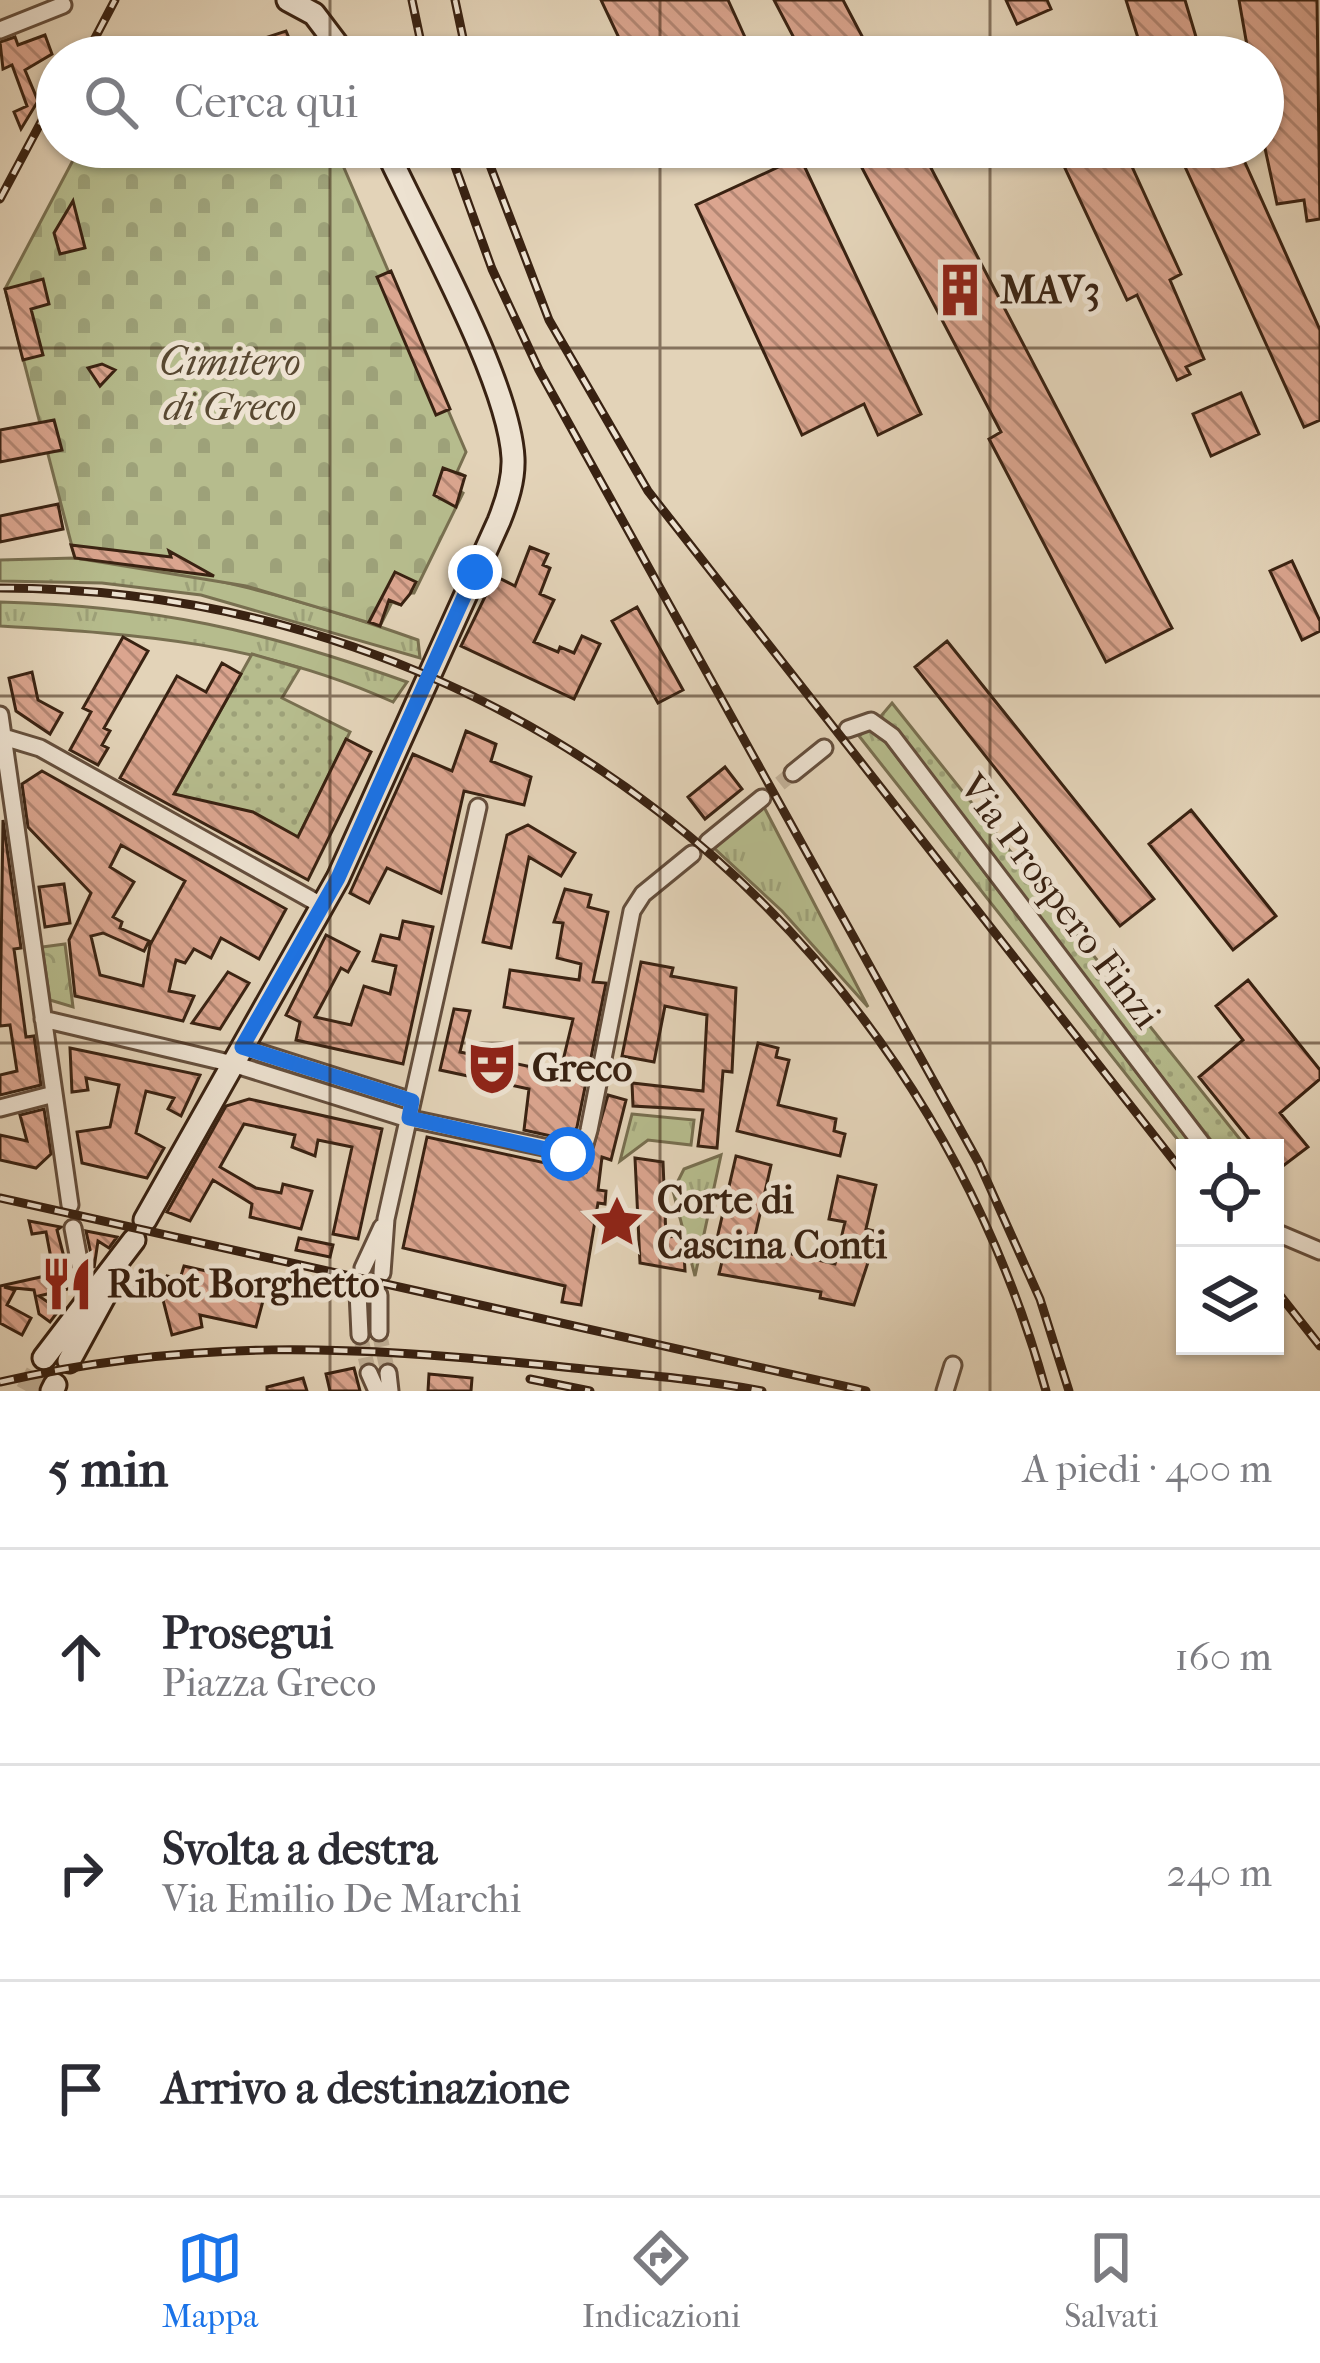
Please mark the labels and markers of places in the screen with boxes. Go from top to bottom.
building icon: MAV3 [931,261,989,319]
place label: MAV3 [1000,267,1100,313]
theatre icon: Greco [463,1039,521,1097]
place label: Greco [532,1045,632,1091]
place label: Corte di Cascina Conti [657,1177,887,1268]
place icon: Corte di Cascina Conti [588,1193,646,1251]
restaurant icon: Ribot Borghetto [38,1255,96,1313]
place label: Ribot Borghetto [107,1261,380,1307]

